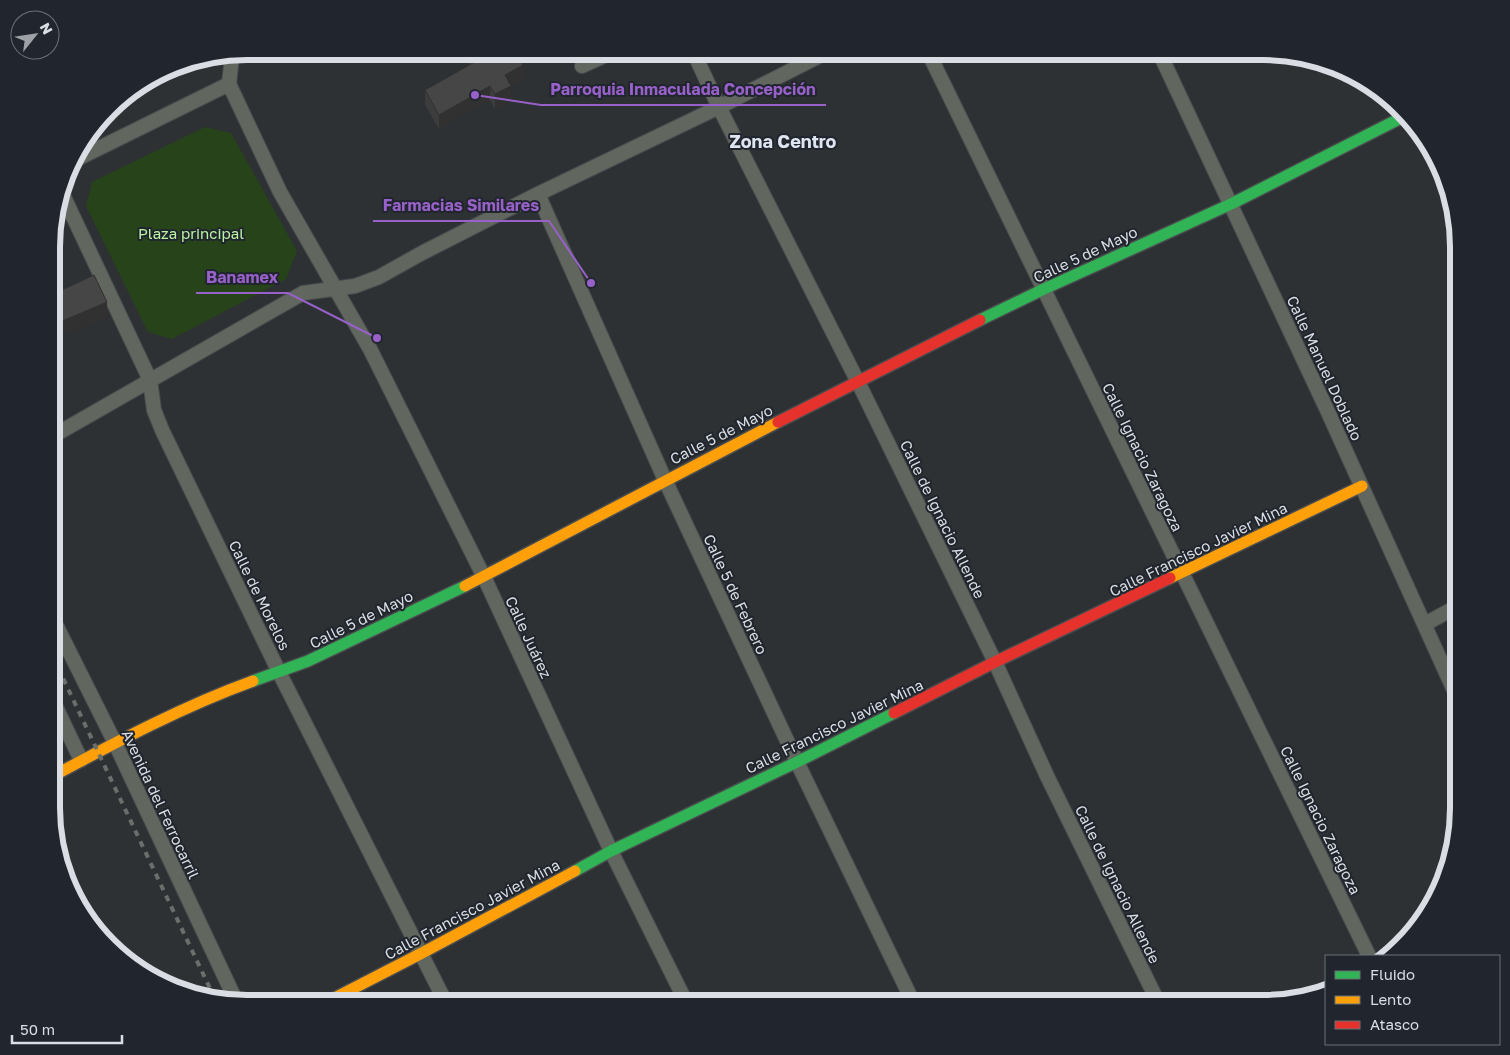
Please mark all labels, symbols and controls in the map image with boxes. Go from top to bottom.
north arrow [10,10,60,60]
text: N [37,19,57,37]
callout: Parroquia Inmaculada Concepción [541,74,826,105]
text: Parroquia Inmaculada Concepción [550,79,816,99]
district label: Zona Centro [730,130,837,152]
callout: Farmacias Similares [373,190,549,221]
text: Farmacias Similares [383,195,539,215]
street label: Calle 5 de Mayo [1030,222,1140,286]
park label: Plaza principal [138,224,244,242]
callout: Banamex [196,262,288,293]
text: Banamex [206,267,279,287]
street label: Calle Manuel Doblado [1284,293,1366,443]
street label: Calle Ignacio Zaragoza [1099,380,1187,534]
street label: Calle 5 de Mayo [667,400,775,468]
street label: Calle de Ignacio Allende [897,437,989,601]
street label: Calle Francisco Javier Mina [1106,498,1290,600]
street label: Calle 5 de Febrero [700,531,772,657]
street label: Calle de Morelos [226,537,294,653]
street label: Calle 5 de Mayo [306,586,416,652]
street label: Calle Juárez [502,593,556,681]
street label: Calle Francisco Javier Mina [742,675,926,777]
street label: Avenida del Ferrocarril [119,727,204,882]
street label: Calle Ignacio Zaragoza [1277,743,1365,897]
street label: Calle de Ignacio Allende [1072,802,1164,966]
street label: Calle Francisco Javier Mina [381,855,563,963]
legend [1325,955,1500,1045]
text: Fluido [1370,965,1415,983]
text: Lento [1370,990,1411,1008]
scale bar [12,1012,122,1044]
text: Atasco [1370,1015,1419,1033]
text: 50 m [20,1020,55,1038]

